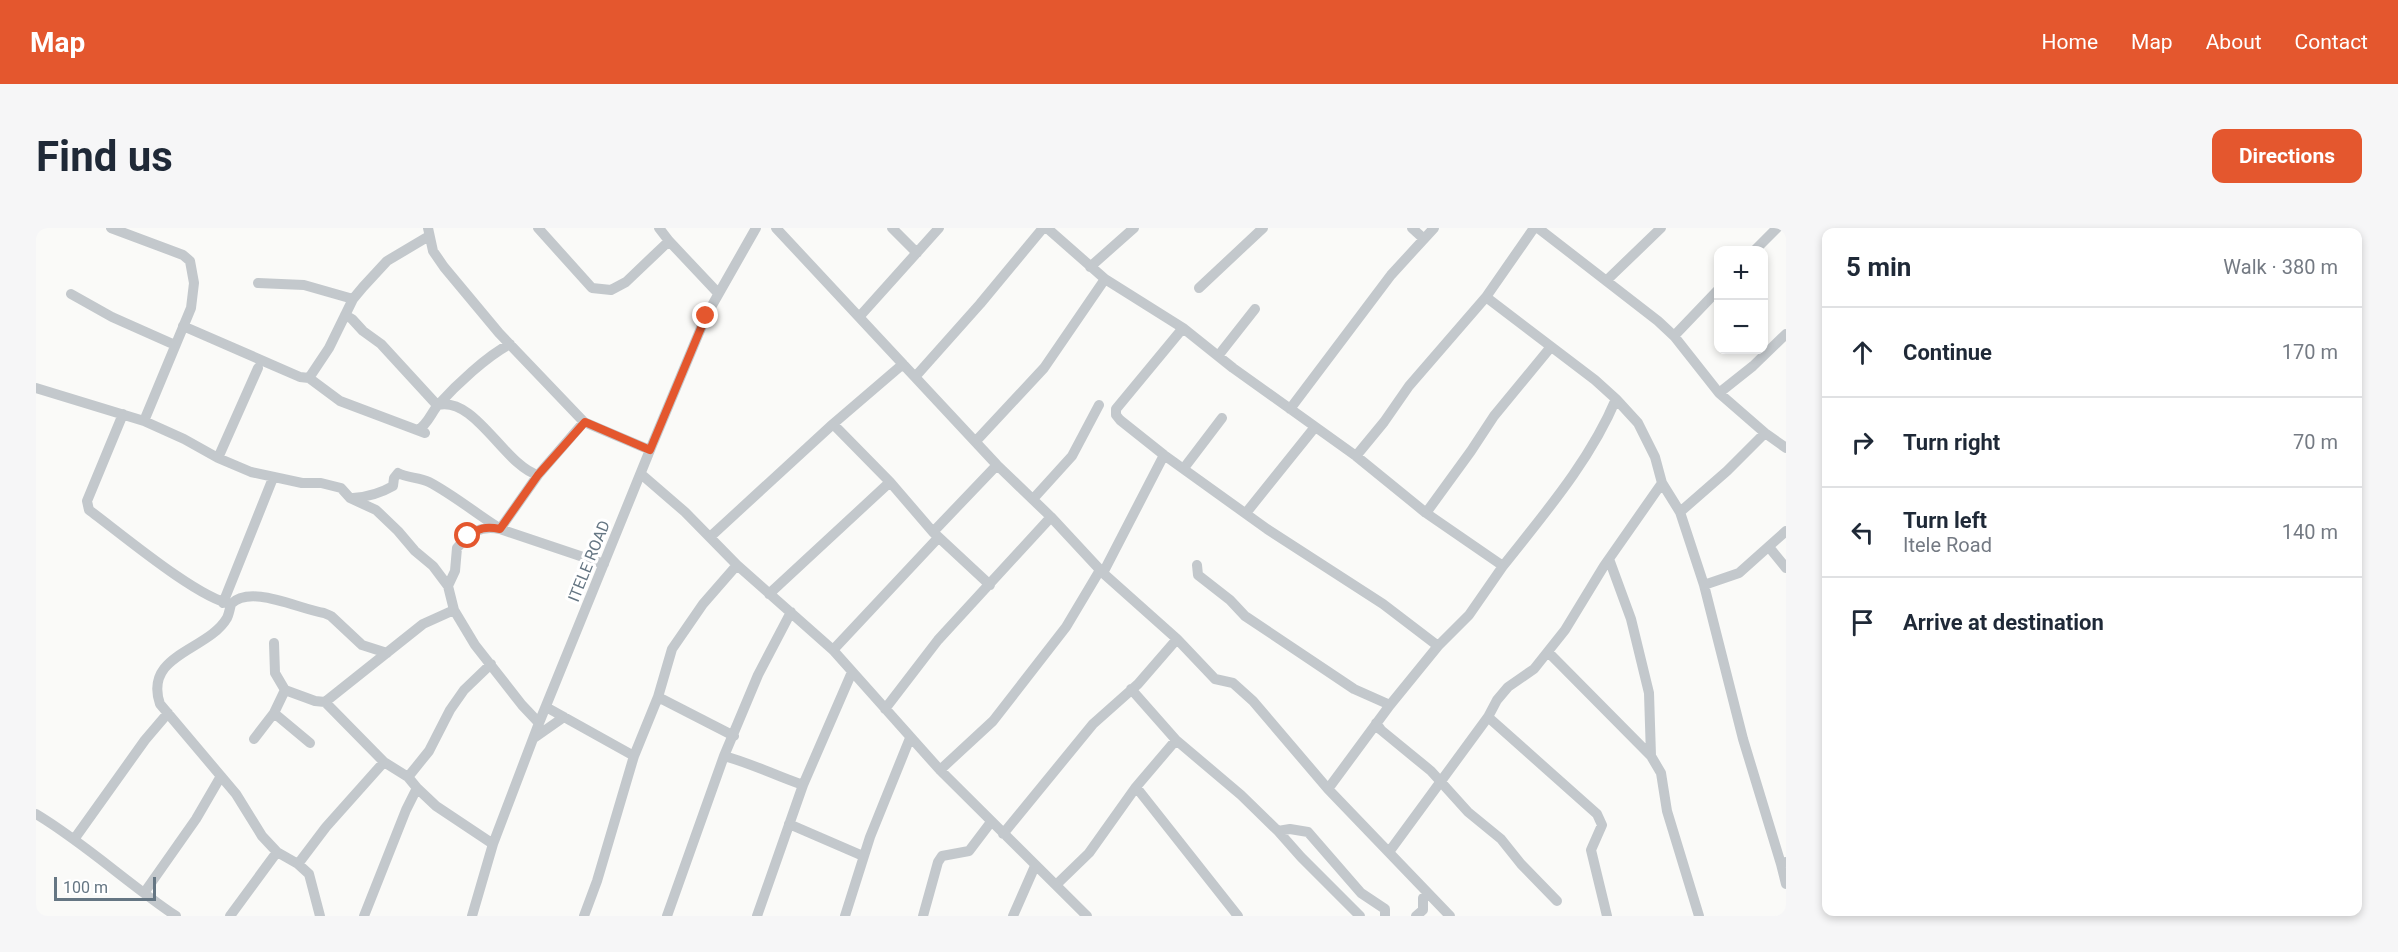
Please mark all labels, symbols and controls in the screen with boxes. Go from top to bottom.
text: Map [30,26,85,59]
text: Home [2042,30,2098,54]
text: Map [2131,30,2173,54]
text: About [2206,30,2262,54]
text: Contact [2295,30,2368,54]
button: Directions [2212,129,2362,183]
text: Find us [36,132,173,181]
map controls [1714,246,1768,354]
button: + [1714,246,1768,300]
text: 5 min [1846,252,1911,282]
text: Walk · 380 m [2223,255,2338,279]
button: − [1714,300,1768,354]
route end [692,302,718,328]
icon: ahead [1846,336,1879,369]
text: Continue [1903,340,1992,365]
text: 170 m [2282,340,2338,364]
icon: right [1846,426,1879,459]
text: Turn right [1903,430,2000,455]
text: 70 m [2293,430,2338,454]
text: Turn left [1903,508,1987,533]
icon: left [1846,516,1879,549]
street label: ITELE ROAD [564,518,614,604]
text: 140 m [2282,520,2338,544]
route start [454,522,480,548]
text: Itele Road [1903,533,1992,557]
icon: arrive [1846,606,1879,639]
text: Arrive at destination [1903,610,2104,635]
scale bar [54,874,156,902]
text: 100 m [63,878,108,897]

